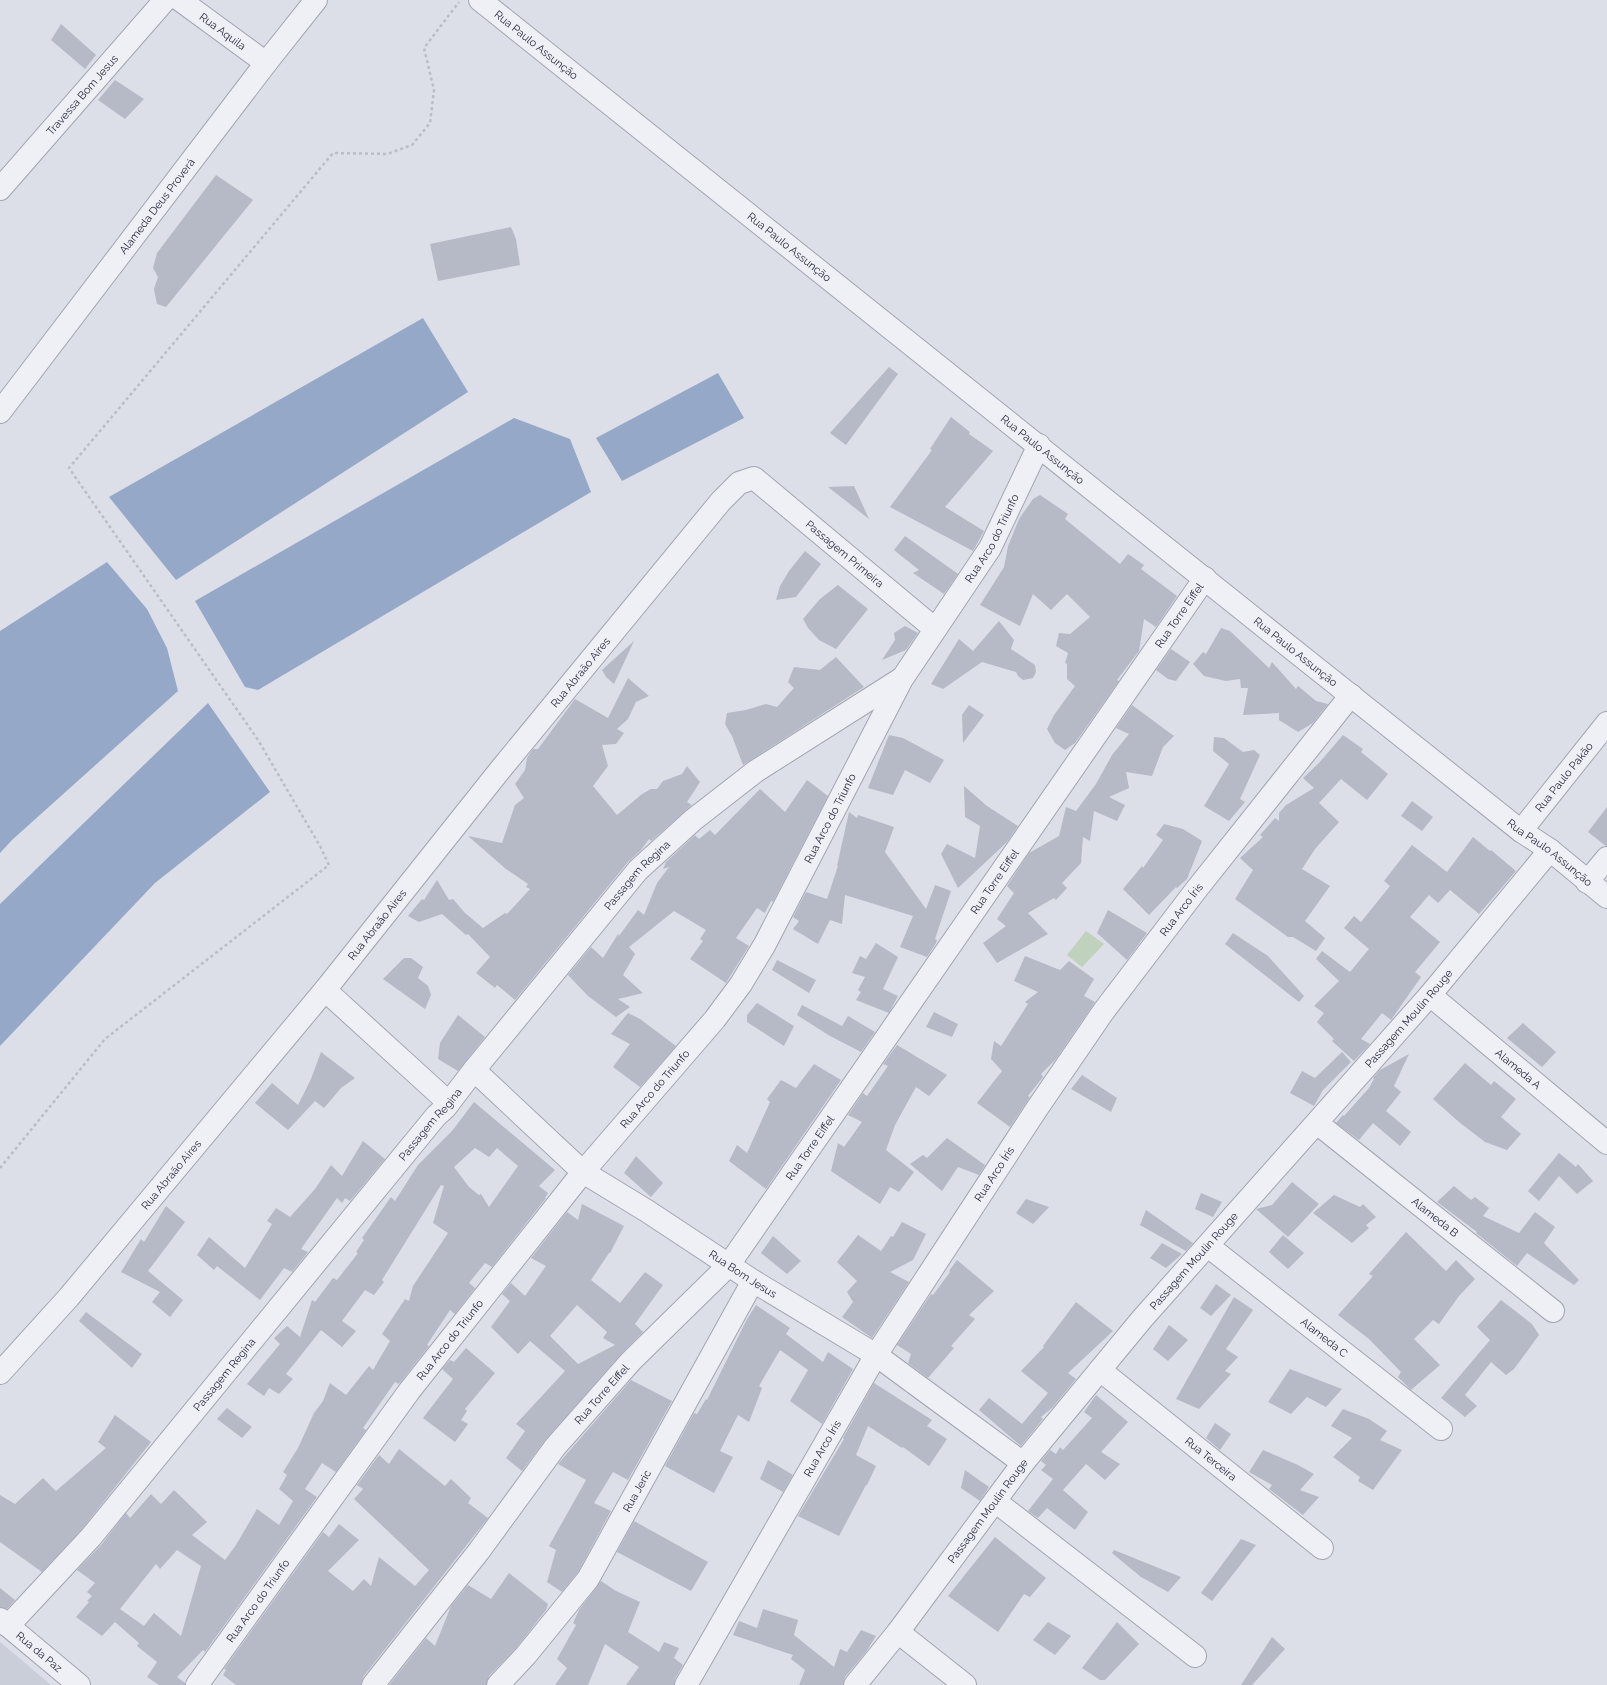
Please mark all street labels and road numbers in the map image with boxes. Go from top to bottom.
street label: Rua Paulo Assunção [492,8,581,83]
street label: Rua Aquila [197,10,248,53]
street label: Travessa Bom Jesus [44,52,121,138]
street label: Alameda Deus Proverá [117,156,198,257]
street label: Rua Paulo Assunção [745,210,834,285]
street label: Rua Paulo Assunção [998,412,1087,487]
street label: Rua Arco do Triunfo [963,492,1022,585]
street label: Passagem Primeira [803,518,886,590]
street label: Rua Torre Eiffel [1153,581,1206,650]
street label: Rua Paulo Assunção [1251,615,1340,690]
street label: Rua Abraão Aires [548,635,613,710]
street label: Rua Paulo Pakão [1533,740,1596,815]
street label: Rua Arco do Triunfo [802,771,859,866]
street label: Rua Paulo Assunção [1504,817,1595,889]
street label: Passagem Regina [602,838,673,913]
street label: Rua Torre Eiffel [968,847,1022,917]
street label: Rua Arco Íris [1157,881,1206,939]
street label: Rua Abraão Aires [345,887,409,963]
street label: Passagem Moulin Rouge [1362,967,1456,1071]
street label: Alameda A [1492,1046,1544,1092]
street label: Rua Arco do Triunfo [618,1047,693,1131]
street label: Passagem Regina [396,1086,465,1163]
street label: Rua Torre Eiffel [783,1113,837,1183]
street label: Rua Abraão Aires [139,1138,204,1212]
street label: Rua Arco Íris [972,1144,1017,1204]
street label: Alameda B [1409,1195,1461,1240]
street label: Passagem Moulin Rouge [1147,1209,1241,1313]
street label: Rua Bom Jesus [706,1248,779,1301]
street label: Rua Arco do Triunfo [414,1297,487,1383]
street label: Alameda C [1298,1315,1351,1361]
street label: Passagem Regina [191,1335,258,1414]
street label: Rua Torre Eiffel [572,1362,632,1427]
street label: Rua Arco Íris [801,1418,844,1479]
street label: Rua Terceira [1182,1435,1239,1484]
street label: Passagem Moulin Rouge [945,1456,1031,1566]
street label: Rua Jeric [620,1468,654,1514]
street label: Rua Arco do Triunfo [224,1557,293,1645]
street label: Rua da Paz [13,1629,65,1675]

